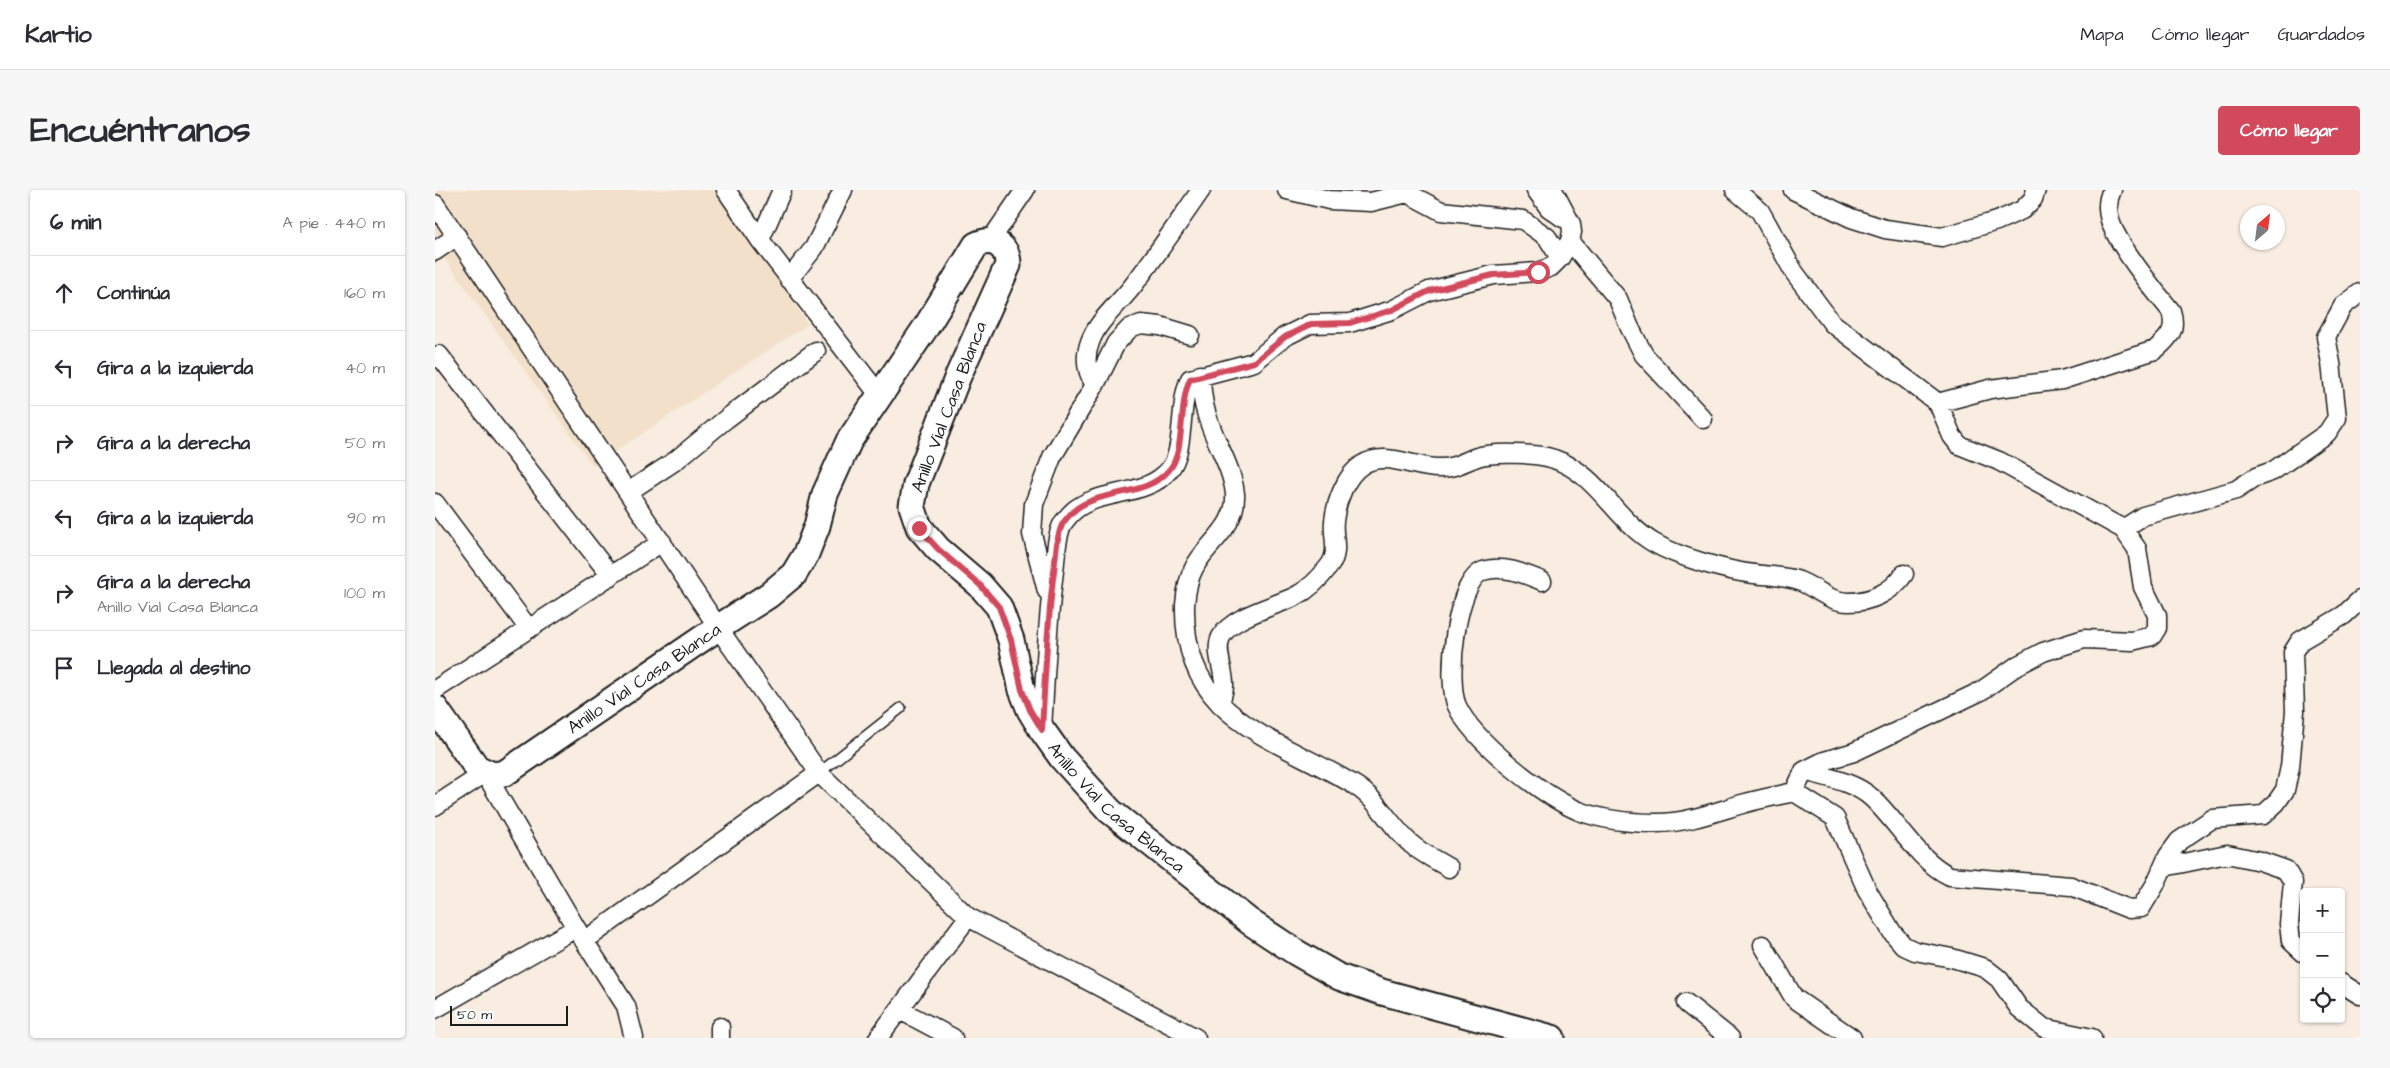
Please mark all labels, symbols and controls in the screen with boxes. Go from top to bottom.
text: Kartio [25,18,92,52]
text: Mapa [2080,22,2124,47]
text: Cómo llegar [2152,22,2250,47]
text: Guardados [2278,22,2365,47]
text: Encuéntranos [30,106,251,155]
button: Cómo llegar [2218,106,2360,155]
north arrow [2240,205,2285,250]
text: 6 min [50,208,102,237]
text: A pie · 440 m [283,212,385,234]
route start [1527,261,1550,284]
icon: ahead [50,279,78,307]
text: Continúa [97,280,170,307]
text: 160 m [344,282,385,304]
street label: Anillo Vial Casa Blanca [905,318,993,496]
icon: left [50,354,78,382]
text: Gira a la izquierda [97,355,253,382]
text: 40 m [345,357,385,379]
icon: right [50,429,78,457]
text: Gira a la derecha [97,430,250,457]
text: 50 m [345,432,385,454]
icon: left [50,504,78,532]
text: Gira a la izquierda [97,505,253,532]
text: 90 m [347,507,385,529]
route end [908,517,931,540]
text: Gira a la derecha [97,569,250,596]
icon: right [50,579,78,607]
text: 100 m [344,582,385,604]
text: Anillo Vial Casa Blanca [97,596,258,618]
street label: Anillo Vial Casa Blanca [562,617,726,740]
icon: arrive [50,654,78,682]
text: Llegada al destino [97,655,250,682]
street label: Anillo Vial Casa Blanca [1042,737,1191,878]
map controls [2300,888,2345,1023]
button: + [2300,888,2345,933]
button: − [2300,933,2345,978]
button: locate [2300,978,2345,1023]
scale bar [450,1003,567,1026]
text: 50 m [457,1005,492,1025]

